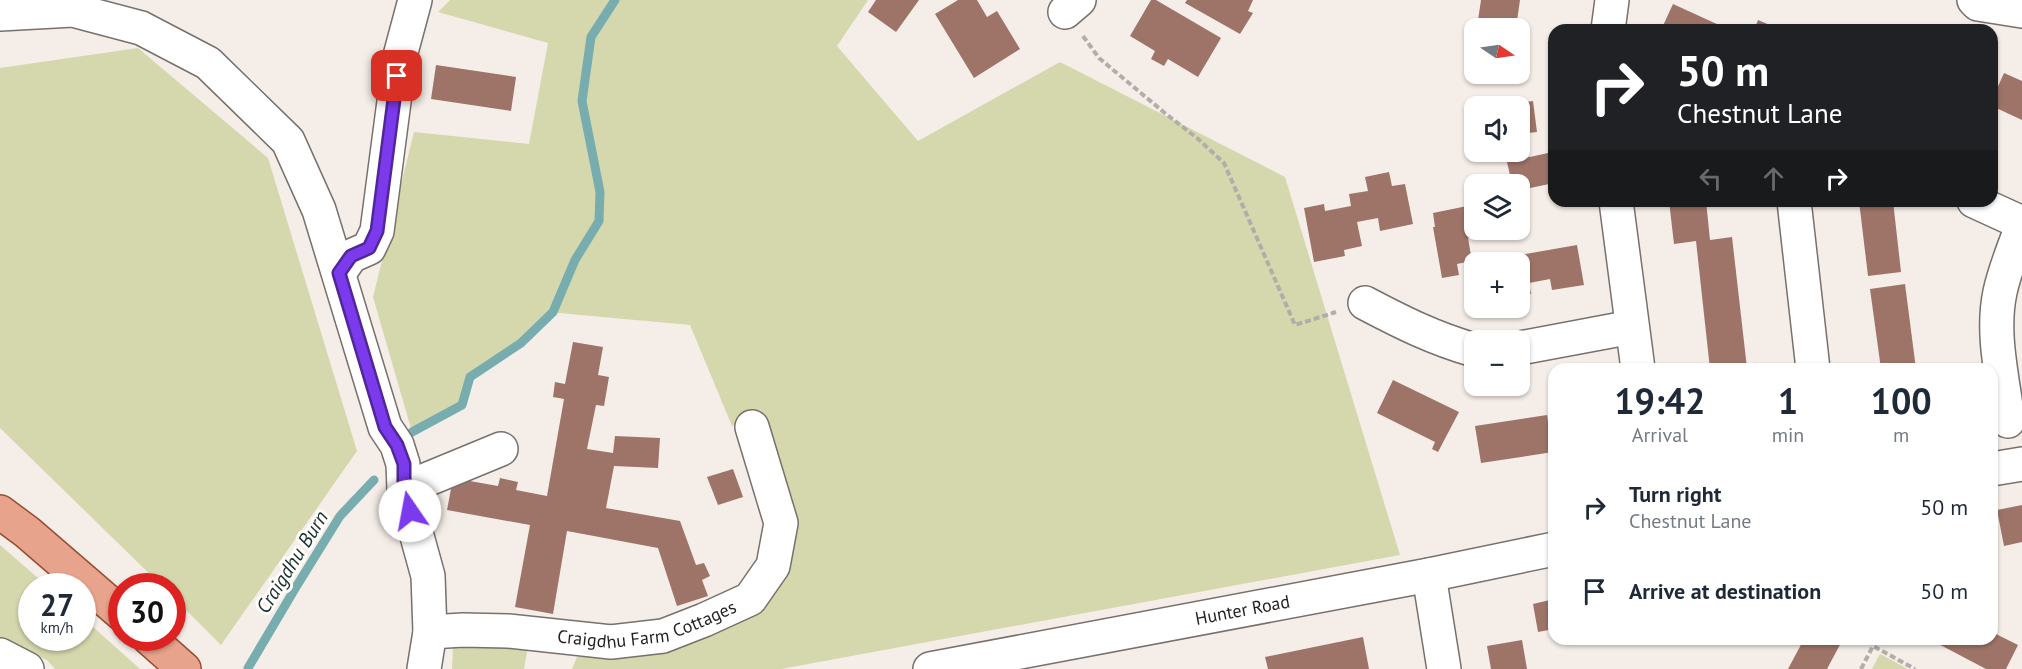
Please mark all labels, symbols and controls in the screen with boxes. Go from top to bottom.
north arrow [1464,18,1530,84]
map controls [1464,18,1530,396]
text: 50 m [1677,43,1769,98]
icon: right [1578,48,1656,126]
pin [371,50,422,101]
icon: arrive [380,59,413,92]
button: sound [1464,96,1530,162]
text: Chestnut Lane [1677,96,1842,130]
icon: left [1694,162,1727,195]
icon: ahead [1757,162,1790,195]
icon: right [1820,162,1853,195]
button: layers [1464,174,1530,240]
button: + [1464,252,1530,318]
button: − [1464,330,1530,396]
text: 19:42 [1614,377,1706,424]
text: 1 [1778,377,1798,424]
text: 100 [1871,377,1932,424]
text: Arrival [1632,422,1688,448]
text: min [1772,422,1804,448]
text: m [1893,422,1909,448]
position arrow [378,479,442,543]
text: Turn right [1629,480,1721,508]
icon: right [1578,491,1611,524]
text: 50 m [1920,493,1968,521]
water label: Craigdhu Burn [250,506,334,618]
text: Chestnut Lane [1629,508,1752,534]
speed limit sign: 30 [108,573,186,651]
icon: arrive [1578,575,1611,608]
text: Arrive at destination [1629,577,1821,605]
text: 50 m [1920,577,1968,605]
text: 27 [40,585,74,624]
street label: Hunter Road [1193,589,1292,630]
street label: Craigdhu Farm Cottages [556,595,740,653]
text: km/h [41,618,73,637]

